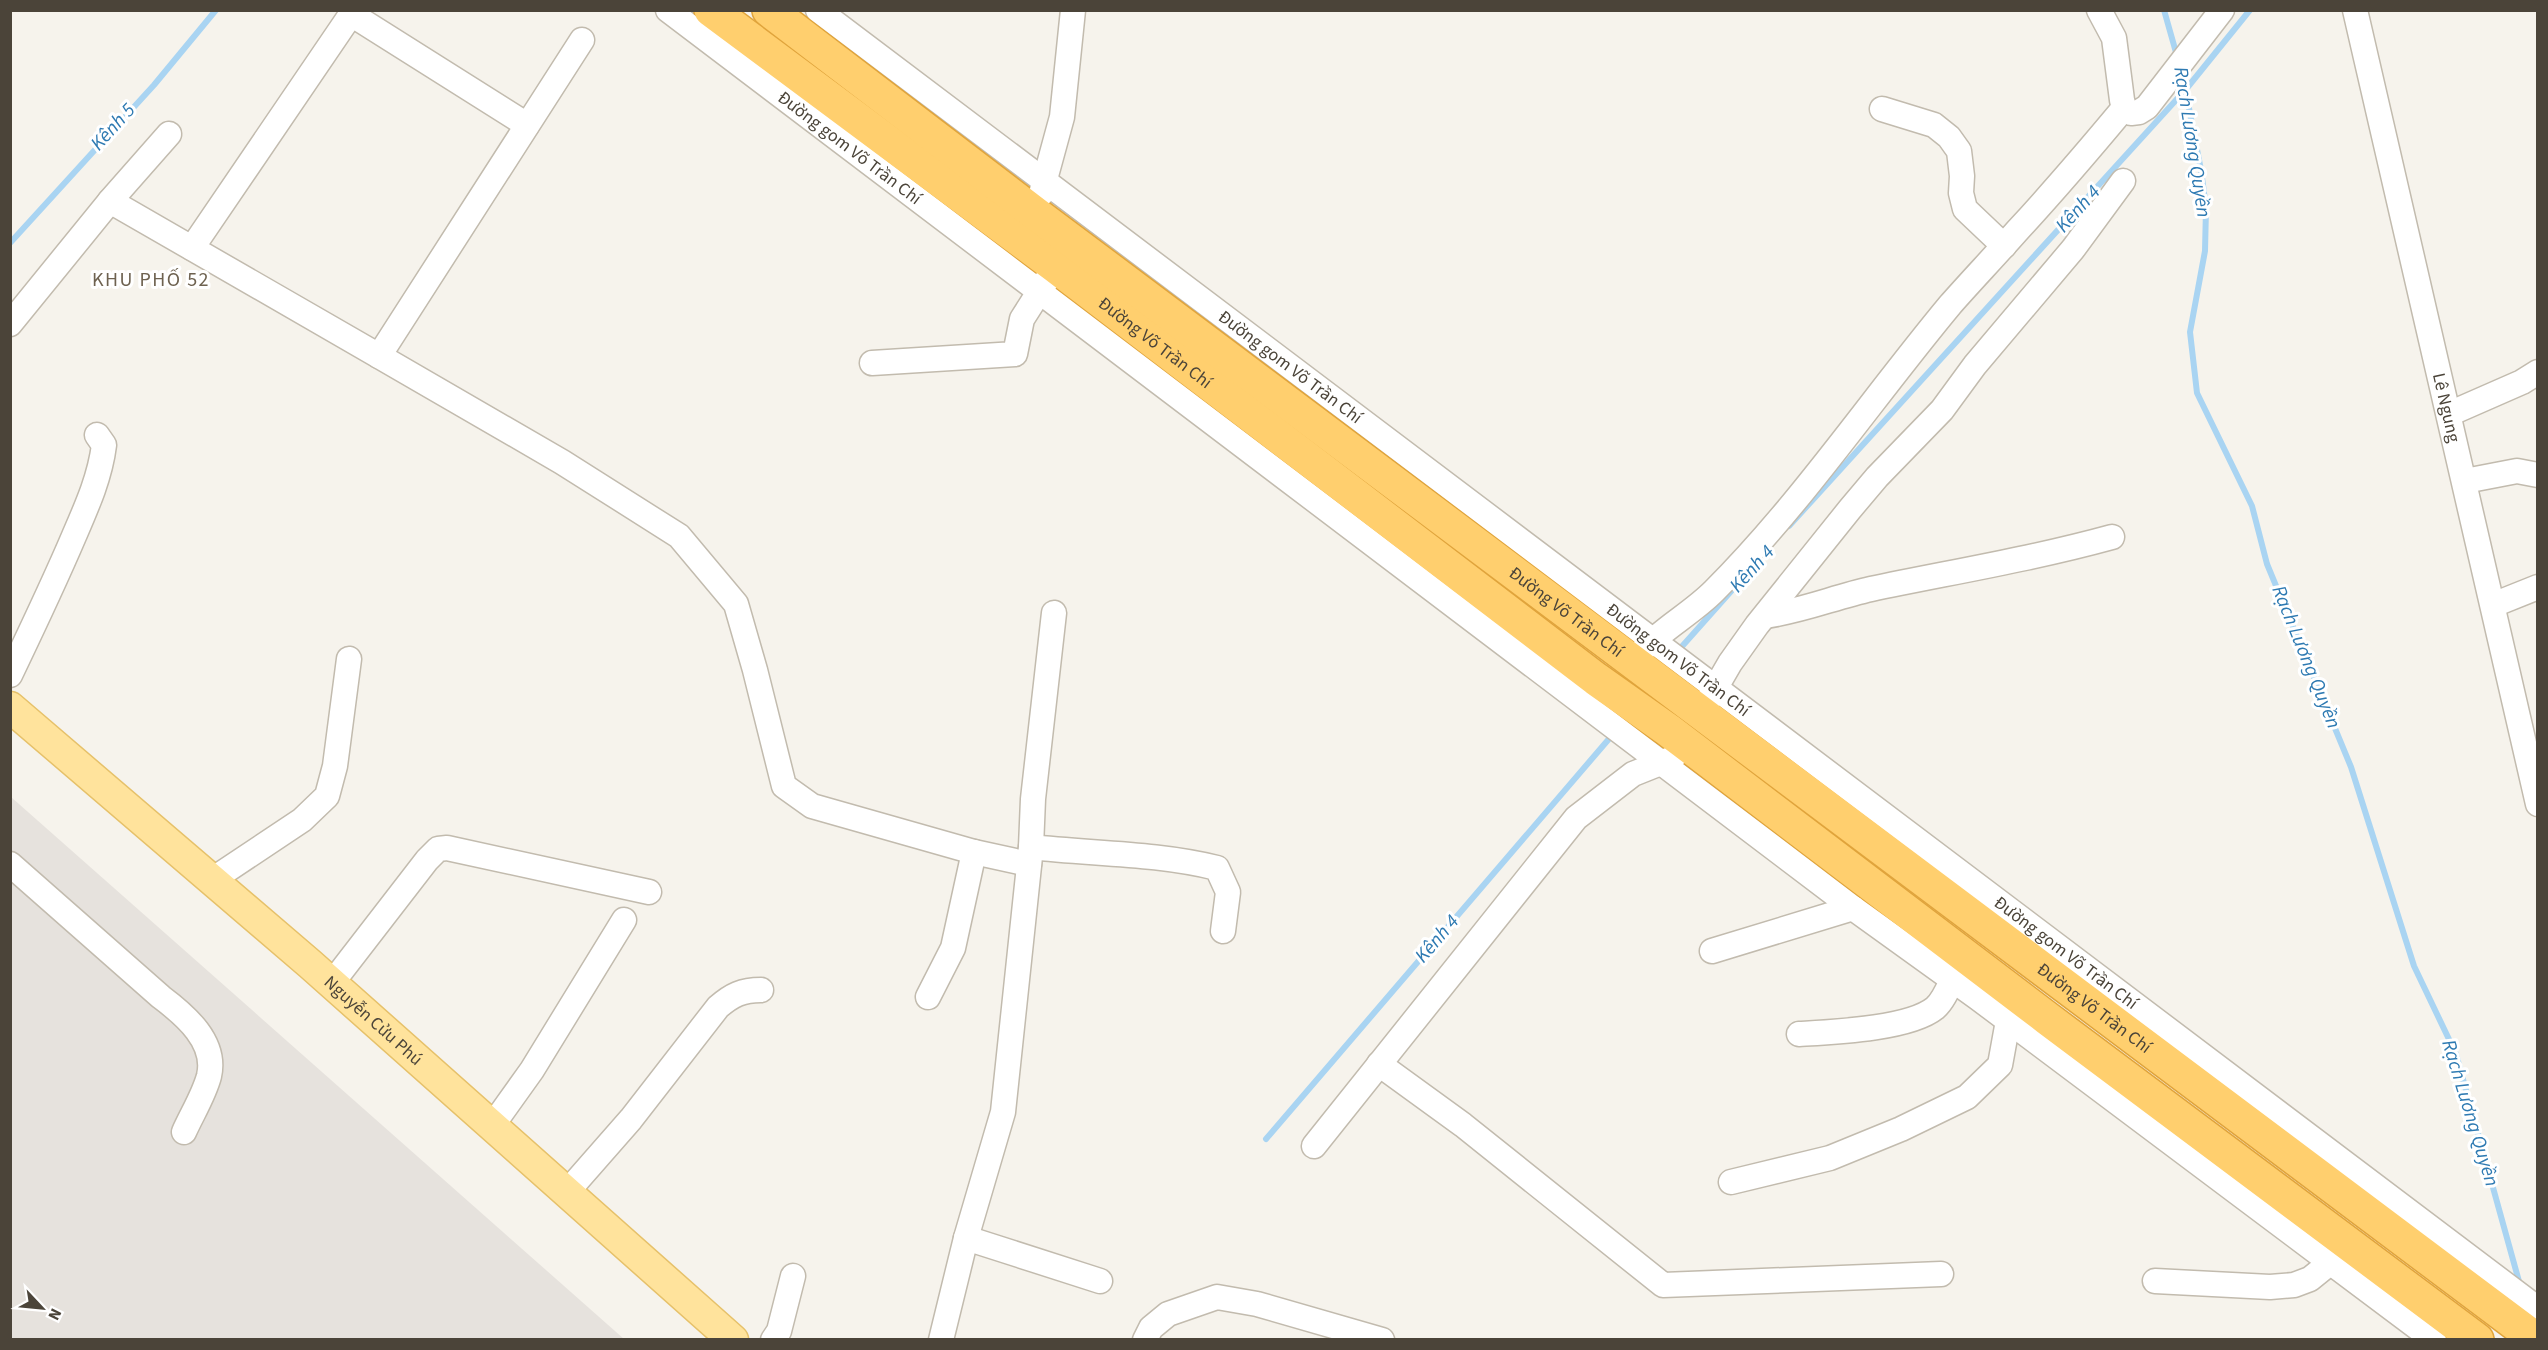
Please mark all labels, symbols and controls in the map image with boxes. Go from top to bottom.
water label: Rạch Lương Quyền [2166,65,2218,219]
street label: Đường gom Võ Trần Chí [773,85,927,211]
water label: Kênh 5 [84,97,142,157]
water label: Kênh 4 [2049,179,2107,239]
district label: KHU PHỐ 52 [92,266,210,294]
street label: Đường Võ Trần Chí [1093,291,1218,395]
street label: Đường gom Võ Trần Chí [1213,304,1368,430]
street label: Lê Ngung [2427,370,2467,445]
water label: Kênh 4 [1723,539,1781,599]
street label: Đường Võ Trần Chí [1504,561,1629,663]
water label: Rạch Lương Quyền [2265,581,2347,733]
street label: Đường gom Võ Trần Chí [1601,597,1756,723]
street label: Đường gom Võ Trần Chí [1989,890,2144,1016]
water label: Kênh 4 [1408,909,1466,969]
street label: Đường Võ Trần Chí [2032,957,2157,1060]
street label: Nguyễn Cửu Phú [319,970,428,1071]
water label: Rạch Lương Quyền [2434,1036,2506,1190]
north arrow [12,1278,72,1338]
text: N [42,1305,67,1324]

